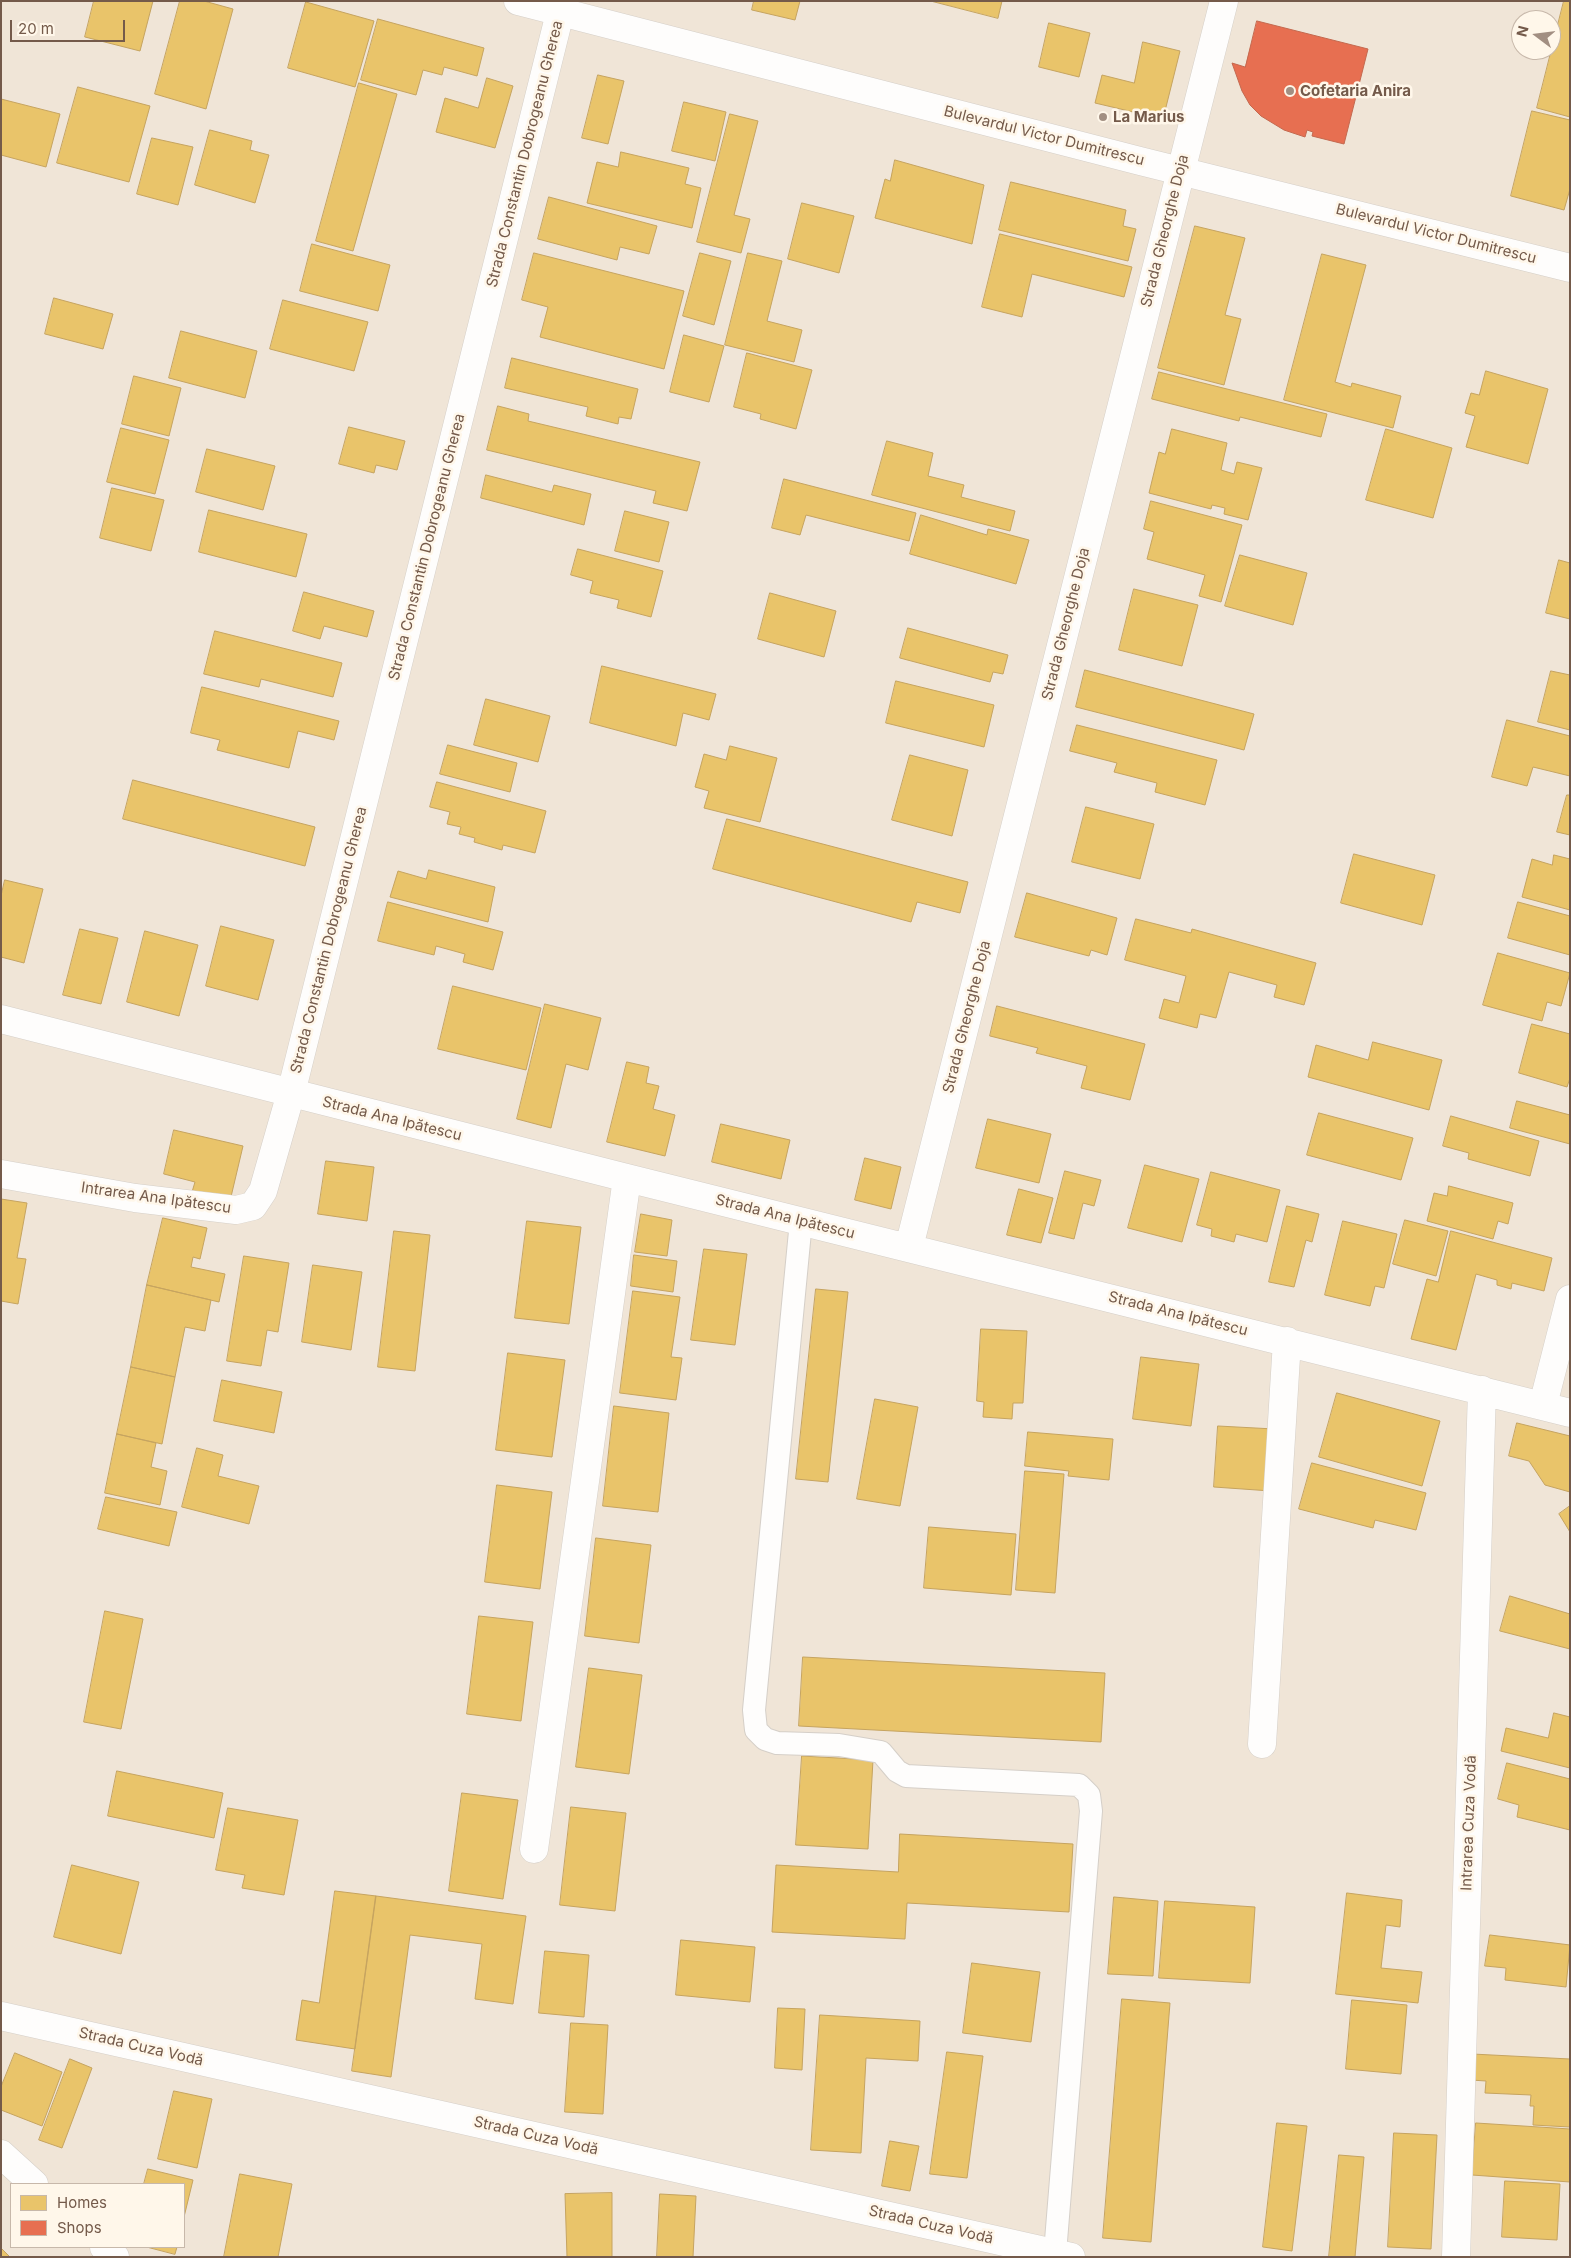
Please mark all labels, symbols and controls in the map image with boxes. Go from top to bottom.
scale bar [12,10,128,42]
north arrow [1511,10,1561,60]
text: 20 m [18,19,54,38]
street label: Strada Constantin Dobrogeanu Gherea [483,19,567,289]
text: N [1512,24,1532,39]
place label: Cofetaria Anira [1300,82,1411,100]
marker: Cofetaria Anira [1284,85,1296,97]
street label: Bulevardul Victor Dumitrescu [942,102,1146,170]
place label: La Marius [1113,108,1184,126]
marker: La Marius [1097,111,1109,123]
street label: Strada Gheorghe Doja [1137,153,1193,309]
street label: Bulevardul Victor Dumitrescu [1334,200,1538,268]
street label: Strada Constantin Dobrogeanu Gherea [385,412,469,682]
street label: Strada Gheorghe Doja [1038,546,1094,702]
street label: Strada Constantin Dobrogeanu Gherea [287,805,371,1075]
street label: Strada Gheorghe Doja [939,939,995,1095]
street label: Strada Ana Ipătescu [320,1093,464,1145]
street label: Intrarea Ana Ipătescu [80,1179,232,1217]
street label: Strada Ana Ipătescu [713,1191,857,1243]
street label: Strada Ana Ipătescu [1106,1288,1250,1340]
street label: Intrarea Cuza Vodă [1458,1755,1480,1891]
street label: Strada Cuza Vodă [77,2024,205,2070]
street label: Strada Cuza Vodă [472,2113,600,2159]
legend [10,2183,185,2248]
text: Homes [57,2193,107,2212]
street label: Strada Cuza Vodă [867,2202,995,2248]
text: Shops [57,2218,102,2237]

